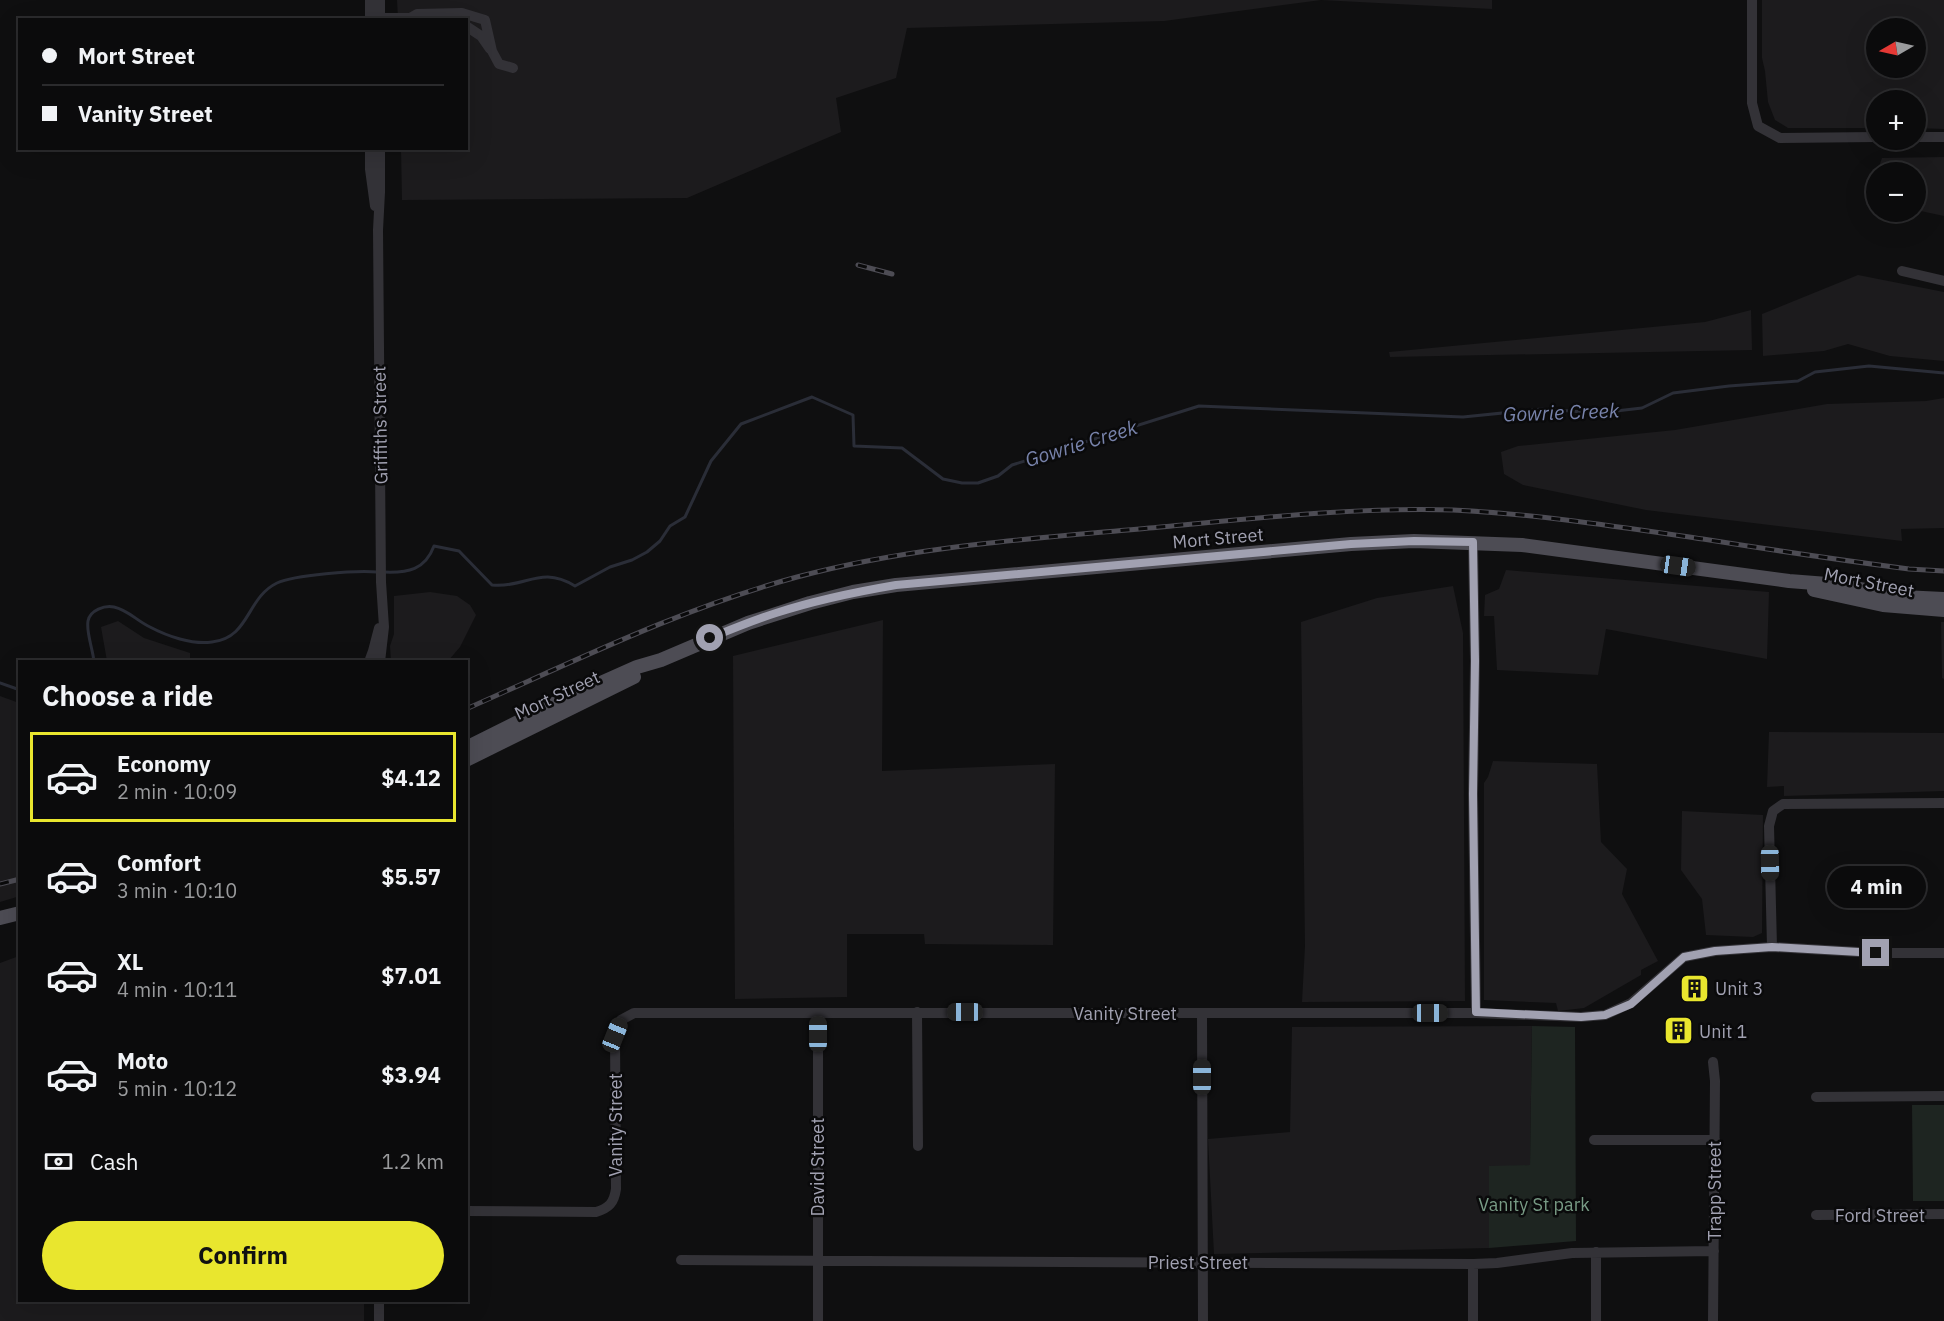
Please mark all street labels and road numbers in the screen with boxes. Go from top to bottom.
street label: Griffiths Street [367,366,393,484]
street label: Mort Street [1172,523,1264,553]
street label: Mort Street [1822,562,1916,602]
street label: Mort Street [511,665,603,725]
street label: Vanity Street [1073,1002,1177,1025]
street label: Vanity Street [604,1073,627,1177]
street label: David Street [806,1118,829,1216]
street label: Trapp Street [1703,1141,1726,1241]
street label: Ford Street [1835,1204,1925,1227]
street label: Priest Street [1148,1251,1248,1274]

